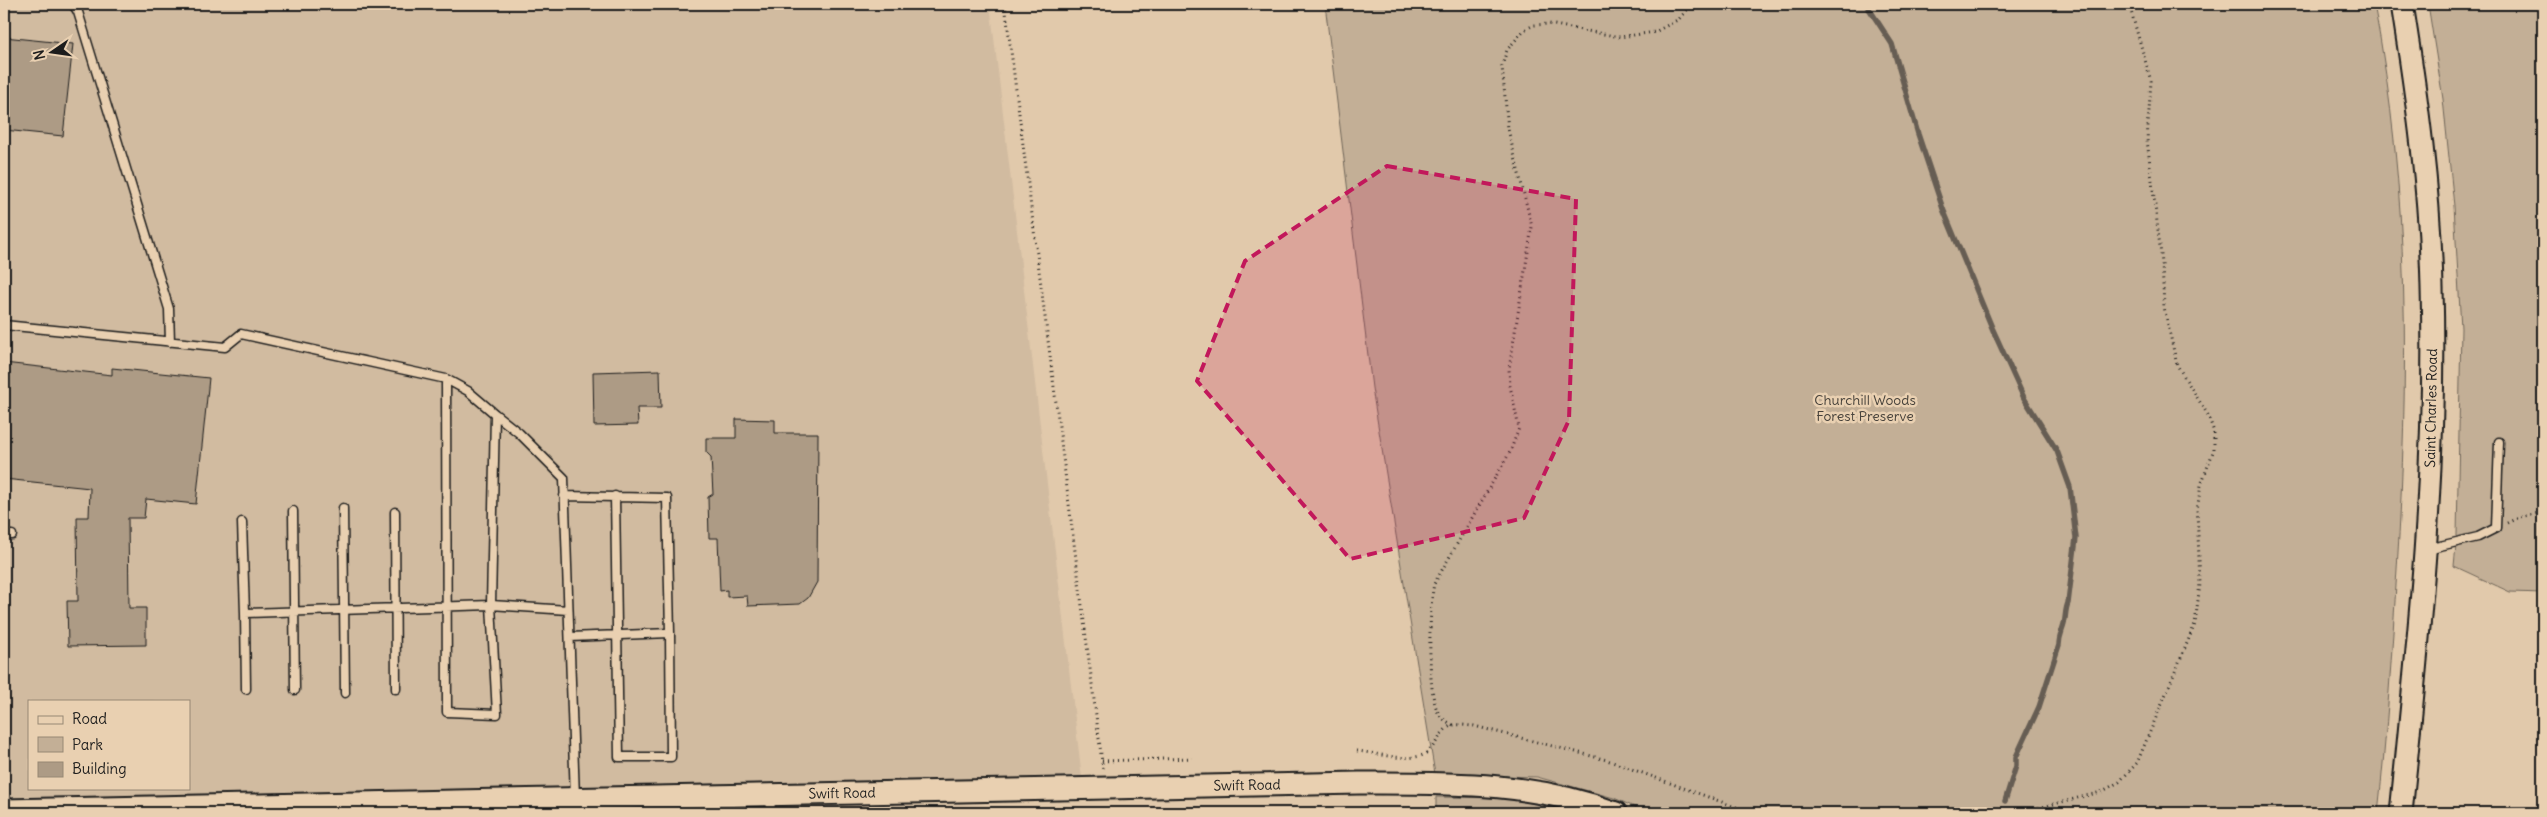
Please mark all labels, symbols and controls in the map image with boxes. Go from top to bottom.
north arrow [28,28,78,78]
text: N [29,48,49,62]
street label: Saint Charles Road [2421,348,2441,468]
park label: Churchill Woods Forest Preserve [1814,391,1916,425]
legend [28,700,190,790]
text: Road [72,709,107,728]
text: Park [72,735,103,754]
text: Building [72,759,127,778]
street label: Swift Road [1213,775,1281,795]
street label: Swift Road [808,783,876,803]

